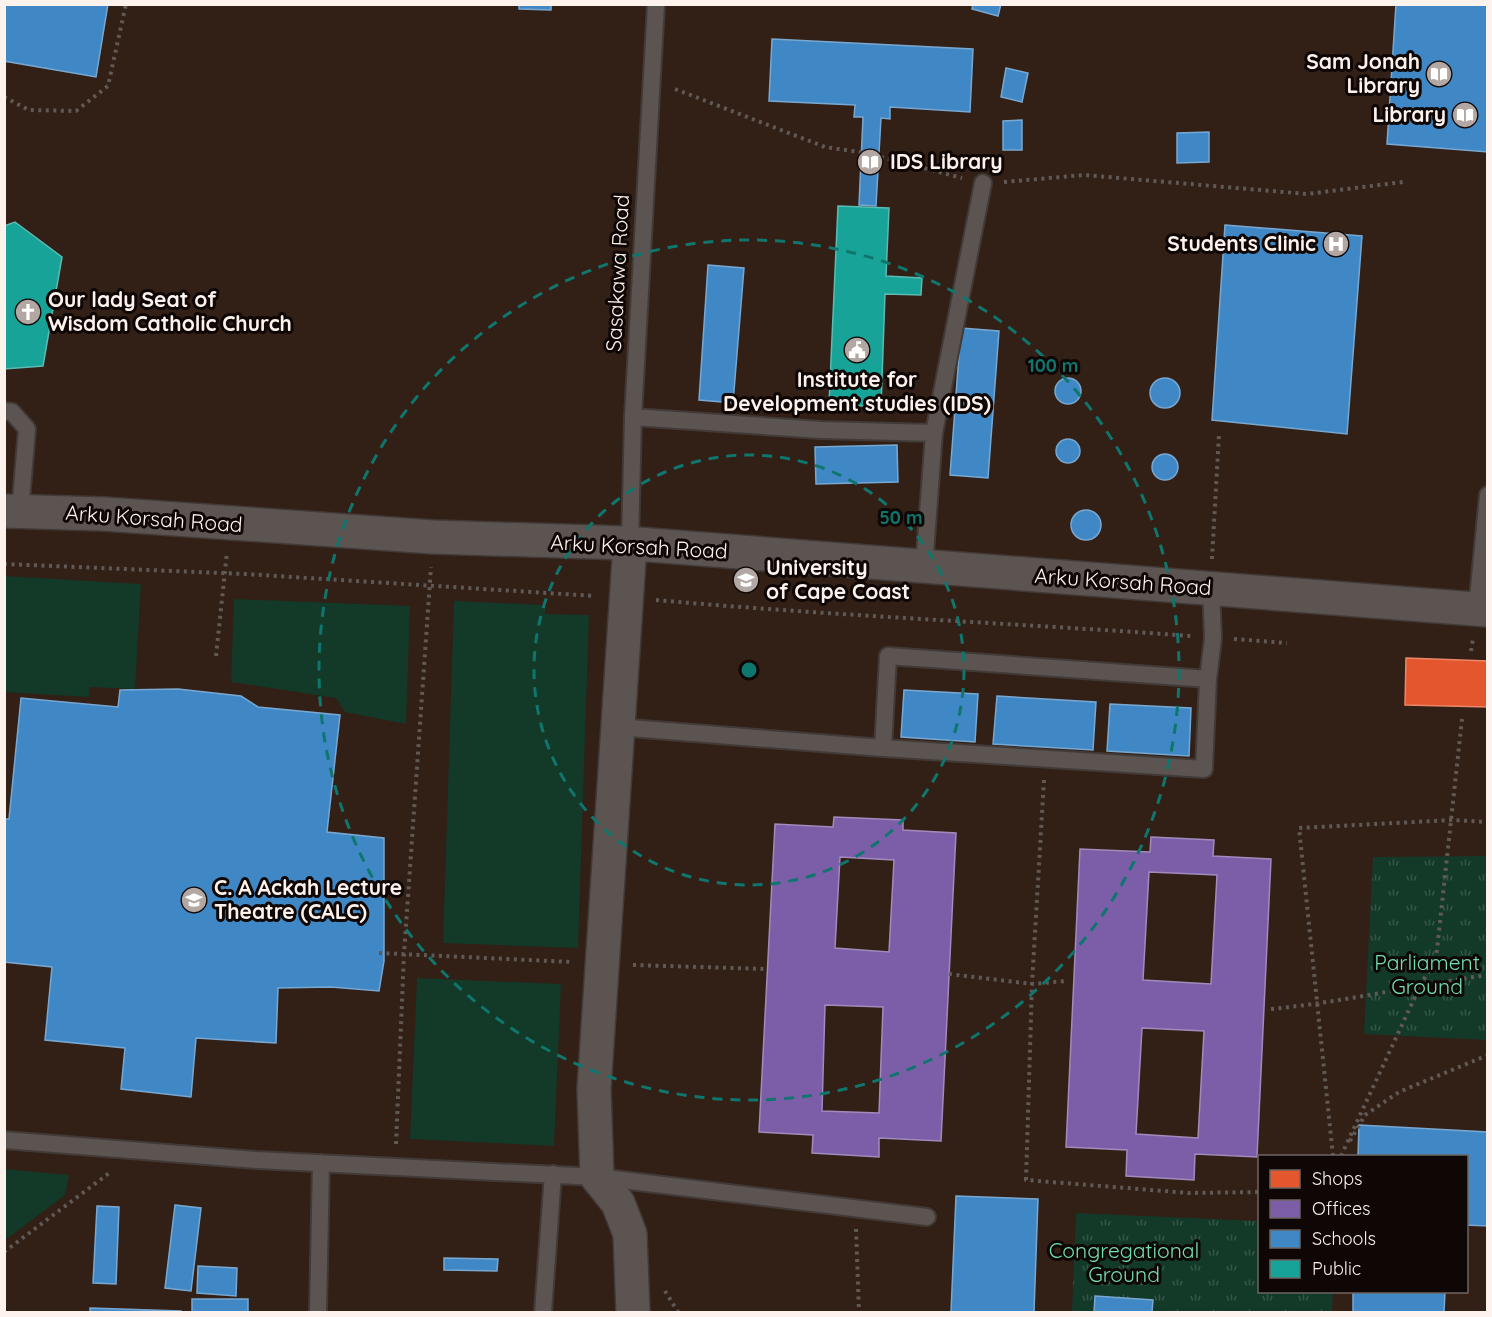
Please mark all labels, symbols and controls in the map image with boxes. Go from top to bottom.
place label: Sam Jonah Library [1306,48,1420,98]
library icon: Sam Jonah Library [1424,59,1454,89]
library icon: Library [1450,100,1480,130]
place label: Library [1373,101,1446,127]
library icon: IDS Library [855,147,885,177]
place label: IDS Library [890,148,1003,174]
street label: Sasakawa Road [600,194,634,352]
hospital icon: Students Clinic [1321,229,1351,259]
place label: Students Clinic [1167,230,1316,256]
place label: Our lady Seat of Wisdom Catholic Church [48,286,292,336]
church icon: Our lady Seat of Wisdom Catholic Church [13,297,43,327]
public building icon: Institute for Development studies (IDS) [842,335,872,365]
text: 100 m [1028,354,1078,377]
place label: Institute for Development studies (IDS) [723,366,991,416]
street label: Arku Korsah Road [65,499,244,537]
text: 50 m [879,506,923,529]
street label: Arku Korsah Road [550,528,728,564]
place label: University of Cape Coast [766,554,910,604]
street label: Arku Korsah Road [1034,562,1213,600]
school or university icon: University of Cape Coast [731,565,761,595]
centre of rings [739,660,759,680]
place label: C. A Ackah Lecture Theatre (CALC) [214,874,402,924]
school or university icon: C. A Ackah Lecture Theatre (CALC) [179,885,209,915]
park label: Parliament Ground [1374,949,1480,999]
legend [1258,1155,1468,1293]
text: Shops [1312,1167,1363,1190]
text: Offices [1312,1197,1371,1220]
text: Schools [1312,1227,1376,1250]
park label: Congregational Ground [1049,1237,1199,1287]
text: Public [1312,1257,1361,1280]

